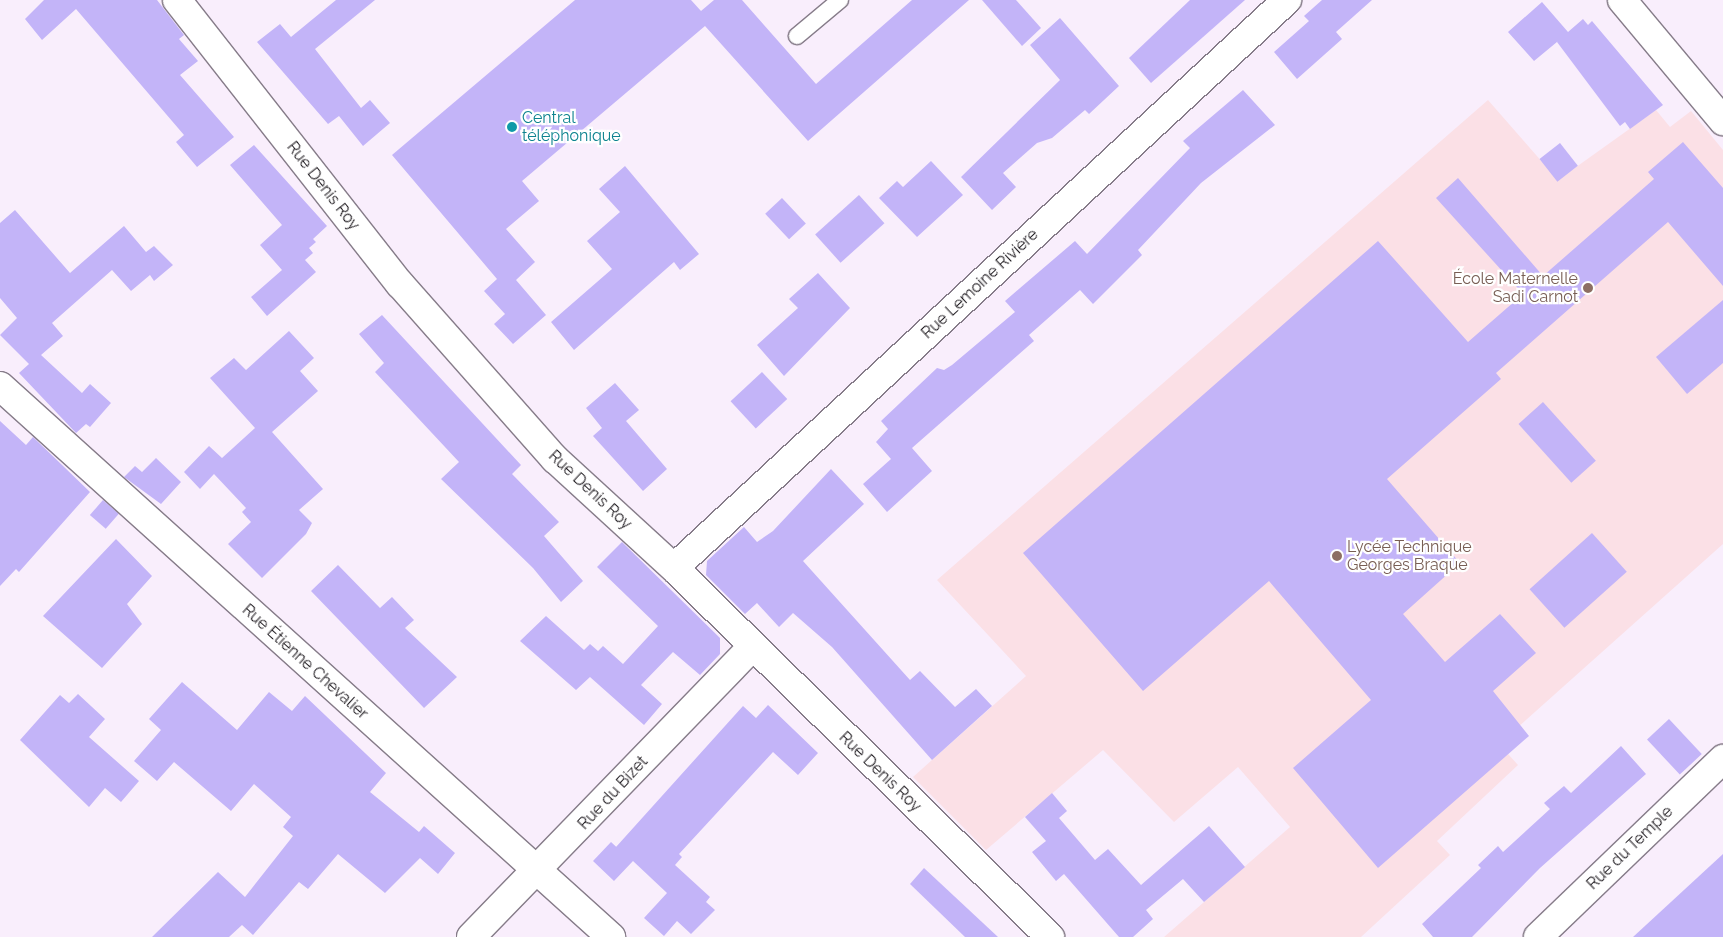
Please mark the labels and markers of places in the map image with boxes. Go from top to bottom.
place label: Central téléphonique [522,108,621,146]
marker: Central téléphonique [506,121,518,133]
place label: École Maternelle Sadi Carnot [1453,269,1578,307]
marker: École Maternelle Sadi Carnot [1582,282,1594,294]
place label: Lycée Technique Georges Braque [1347,537,1472,575]
marker: Lycée Technique Georges Braque [1331,550,1343,562]

